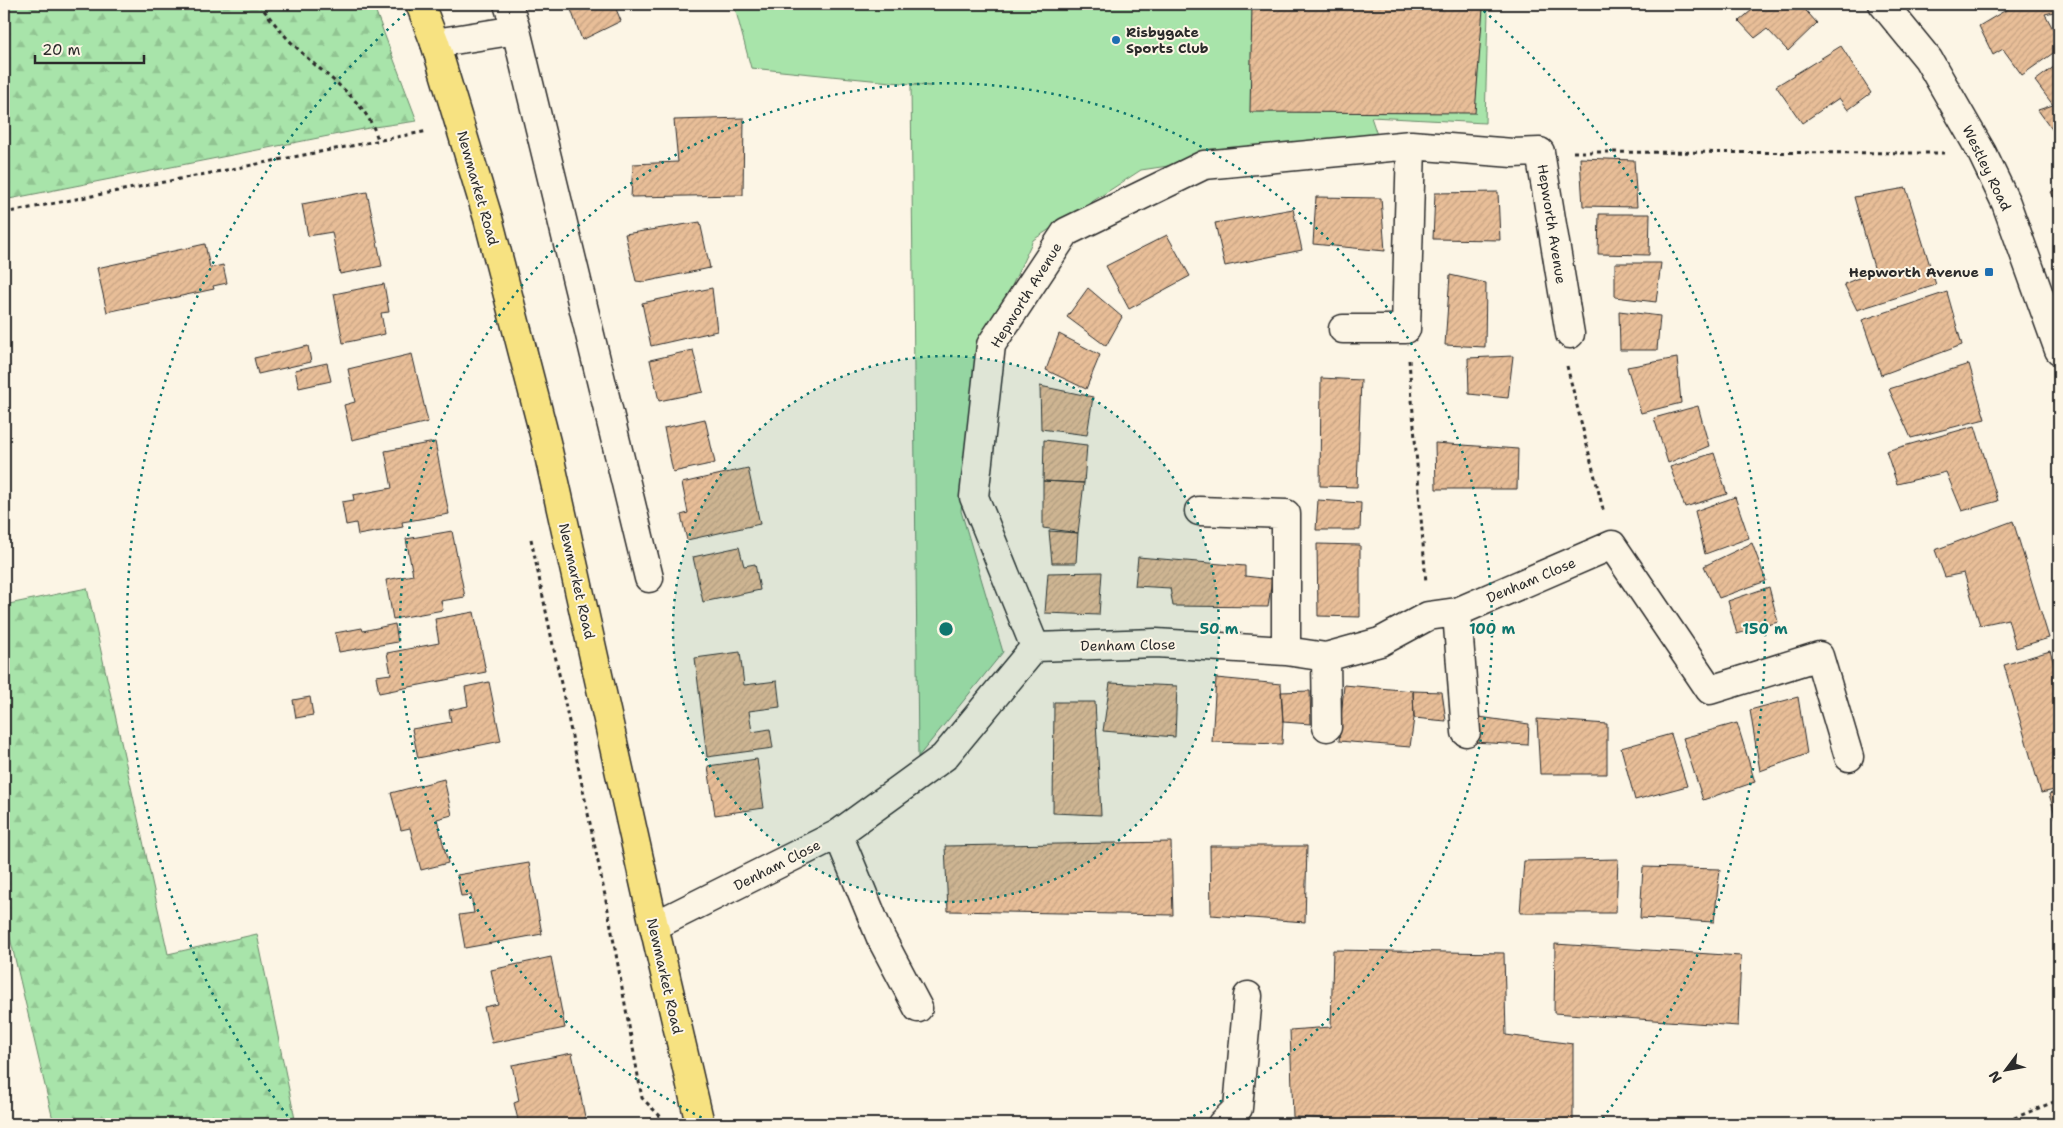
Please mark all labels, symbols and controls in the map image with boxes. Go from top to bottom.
place label: Risbygate Sports Club [1126,23,1209,57]
scale bar [35,32,144,64]
marker: Risbygate Sports Club [1110,34,1122,46]
text: 20 m [42,40,81,60]
street label: Westley Road [1959,122,2016,214]
street label: Newmarket Road [453,129,503,248]
street label: Hepworth Avenue [1534,163,1570,285]
street label: Hepworth Avenue [986,239,1066,351]
place label: Hepworth Avenue [1849,263,1979,281]
marker: Hepworth Avenue [1983,266,1995,278]
street label: Newmarket Road [555,521,599,641]
street label: Denham Close [1484,553,1578,607]
text: 50 m [1200,619,1239,639]
text: 100 m [1469,619,1515,639]
text: 150 m [1742,619,1788,639]
centre of rings [937,620,955,638]
street label: Denham Close [1080,635,1176,655]
street label: Denham Close [731,835,823,895]
street label: Newmarket Road [643,916,687,1036]
north arrow [1980,1046,2030,1096]
text: N [1984,1067,2006,1086]

